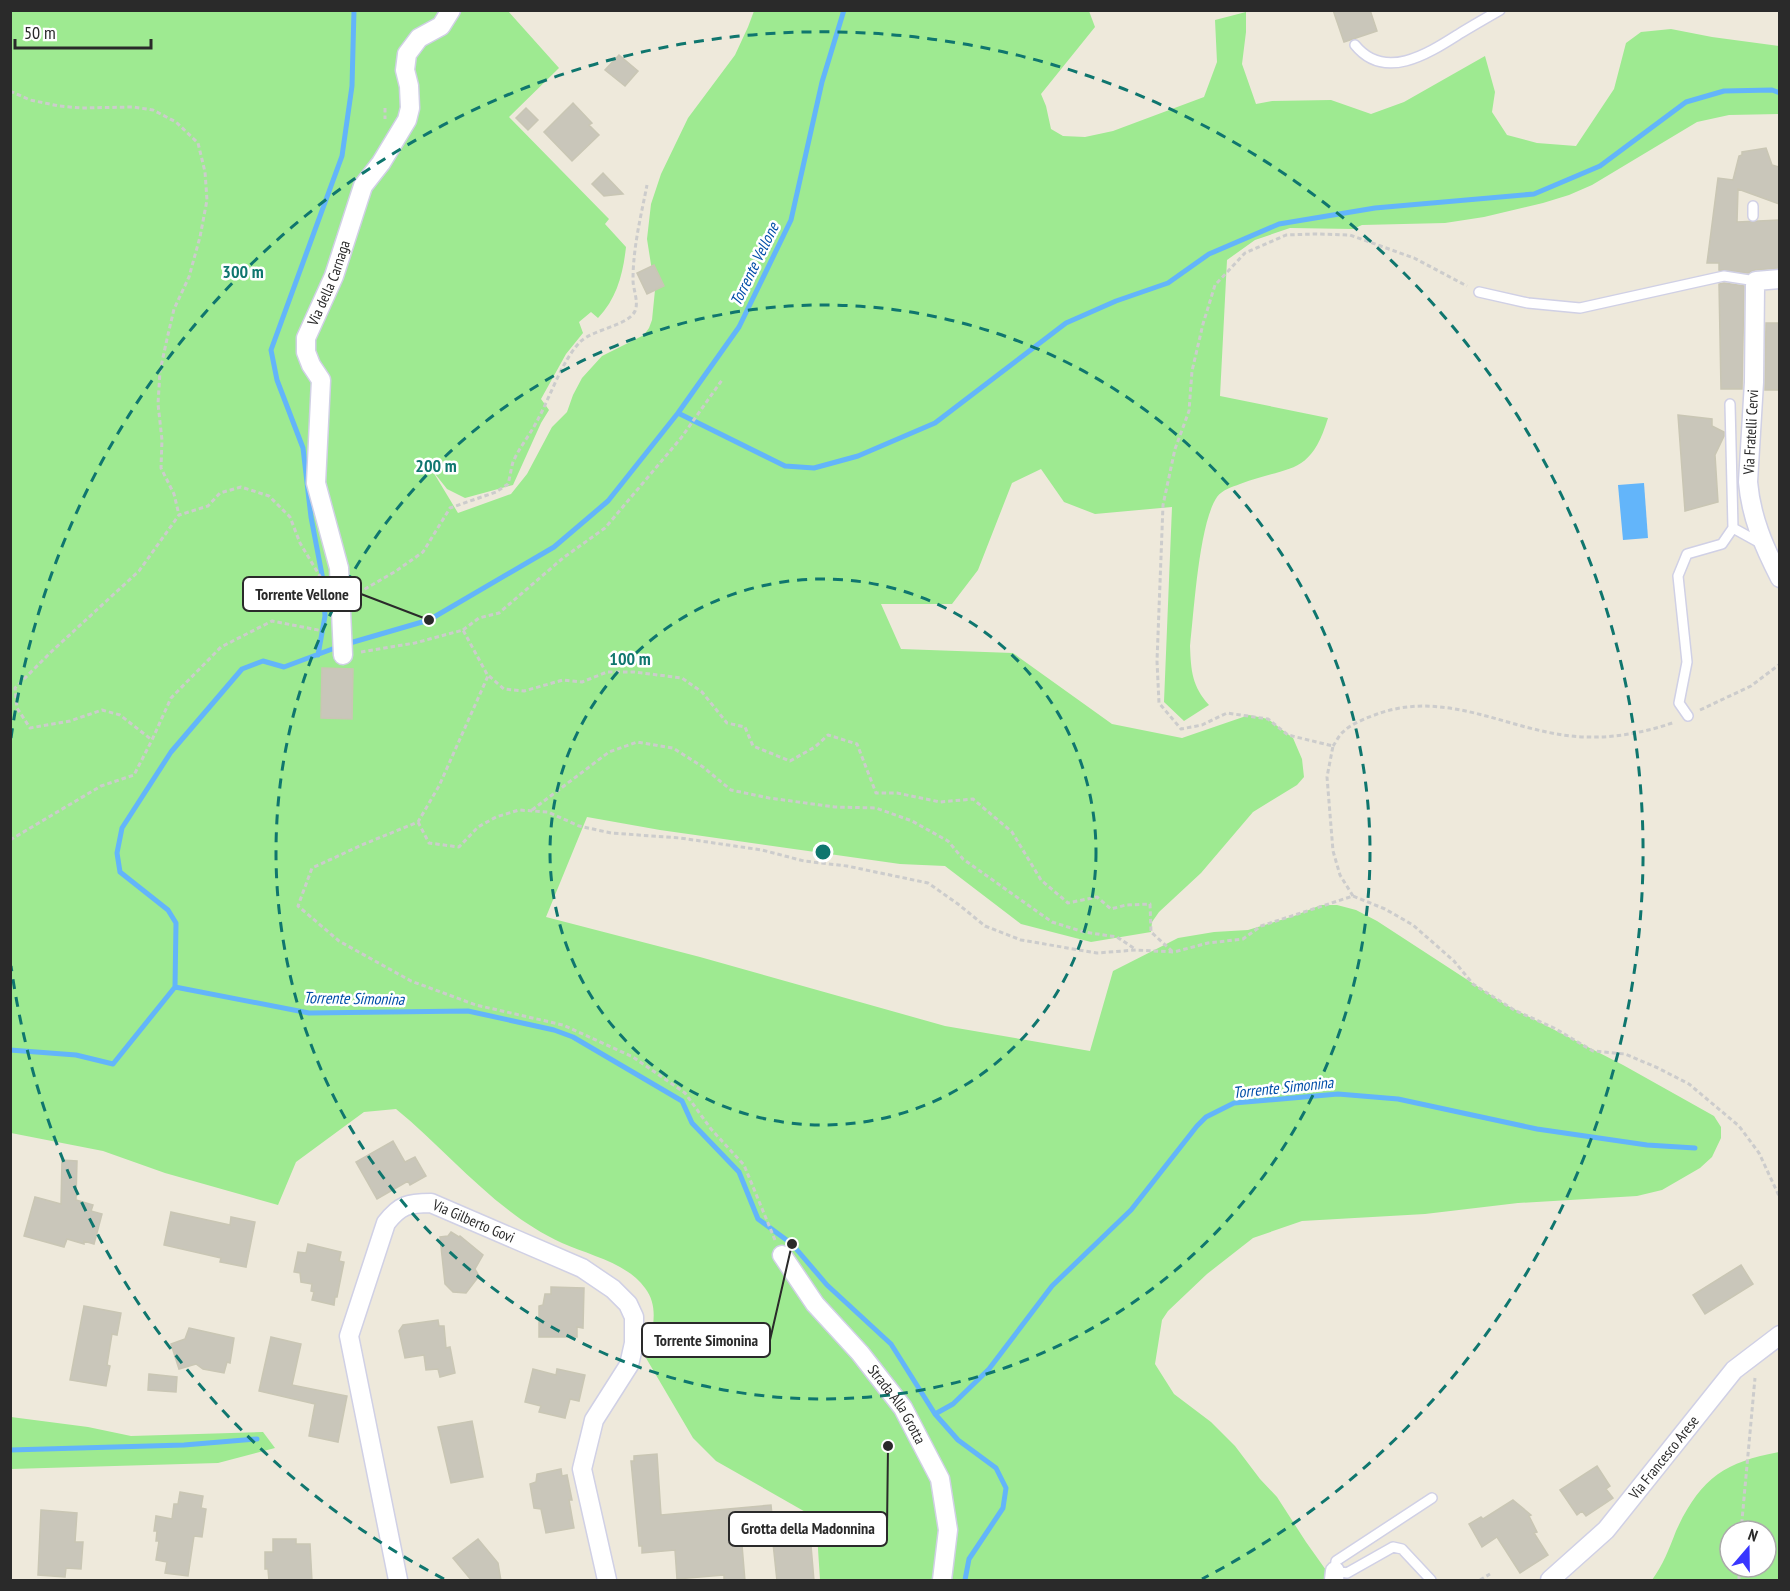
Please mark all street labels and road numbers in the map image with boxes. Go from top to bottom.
street label: Via della Carnaga [303,238,354,329]
street label: Via Fratelli Cervi [1739,389,1762,476]
street label: Via Gilberto Govi [429,1194,518,1247]
street label: Strada Alla Grotta [864,1361,930,1447]
street label: Via Francesco Arese [1624,1411,1703,1504]

